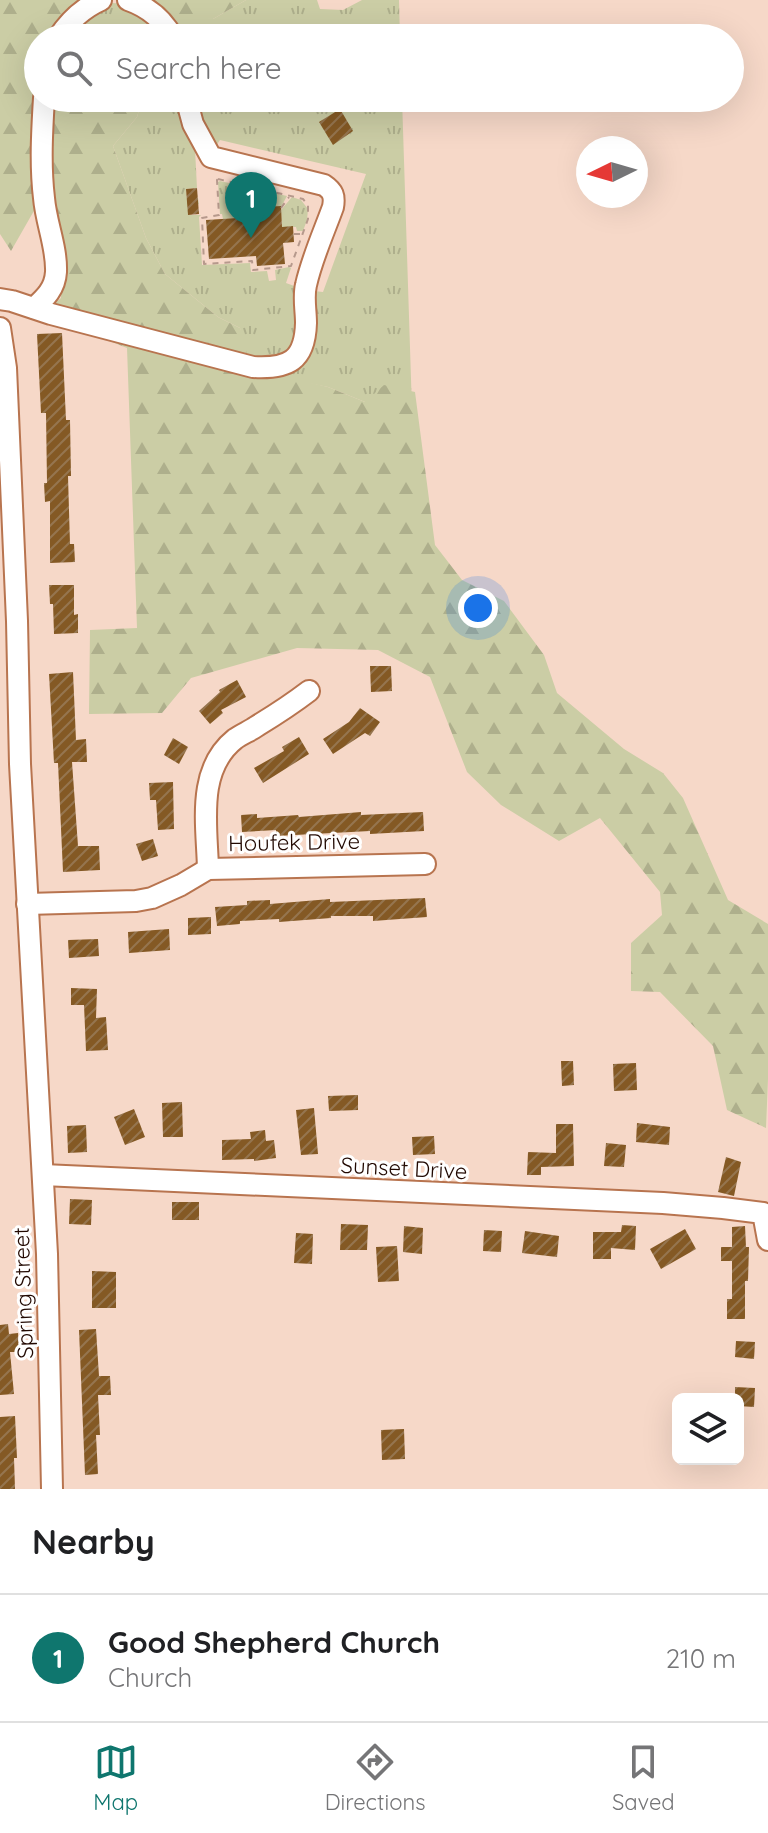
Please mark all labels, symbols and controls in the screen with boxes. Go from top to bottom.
search box [24,24,744,112]
icon: search [52,46,96,90]
text: Search here [116,49,282,87]
north arrow [576,136,648,208]
pin: 1 [225,172,277,238]
your location [458,588,498,628]
street label: Houfek Drive [228,827,360,857]
street label: Sunset Drive [340,1151,468,1185]
street label: Spring Street [7,1227,39,1359]
map controls [672,1393,744,1465]
button: layers [672,1393,744,1465]
text: Nearby [32,1520,155,1563]
text: Good Shepherd Church [108,1623,440,1661]
text: 1 [53,1642,63,1675]
text: 210 m [666,1642,736,1675]
text: Church [108,1661,192,1694]
tab: Map [93,1740,138,1816]
tab: Directions [325,1740,425,1816]
tab: Saved [612,1740,675,1816]

